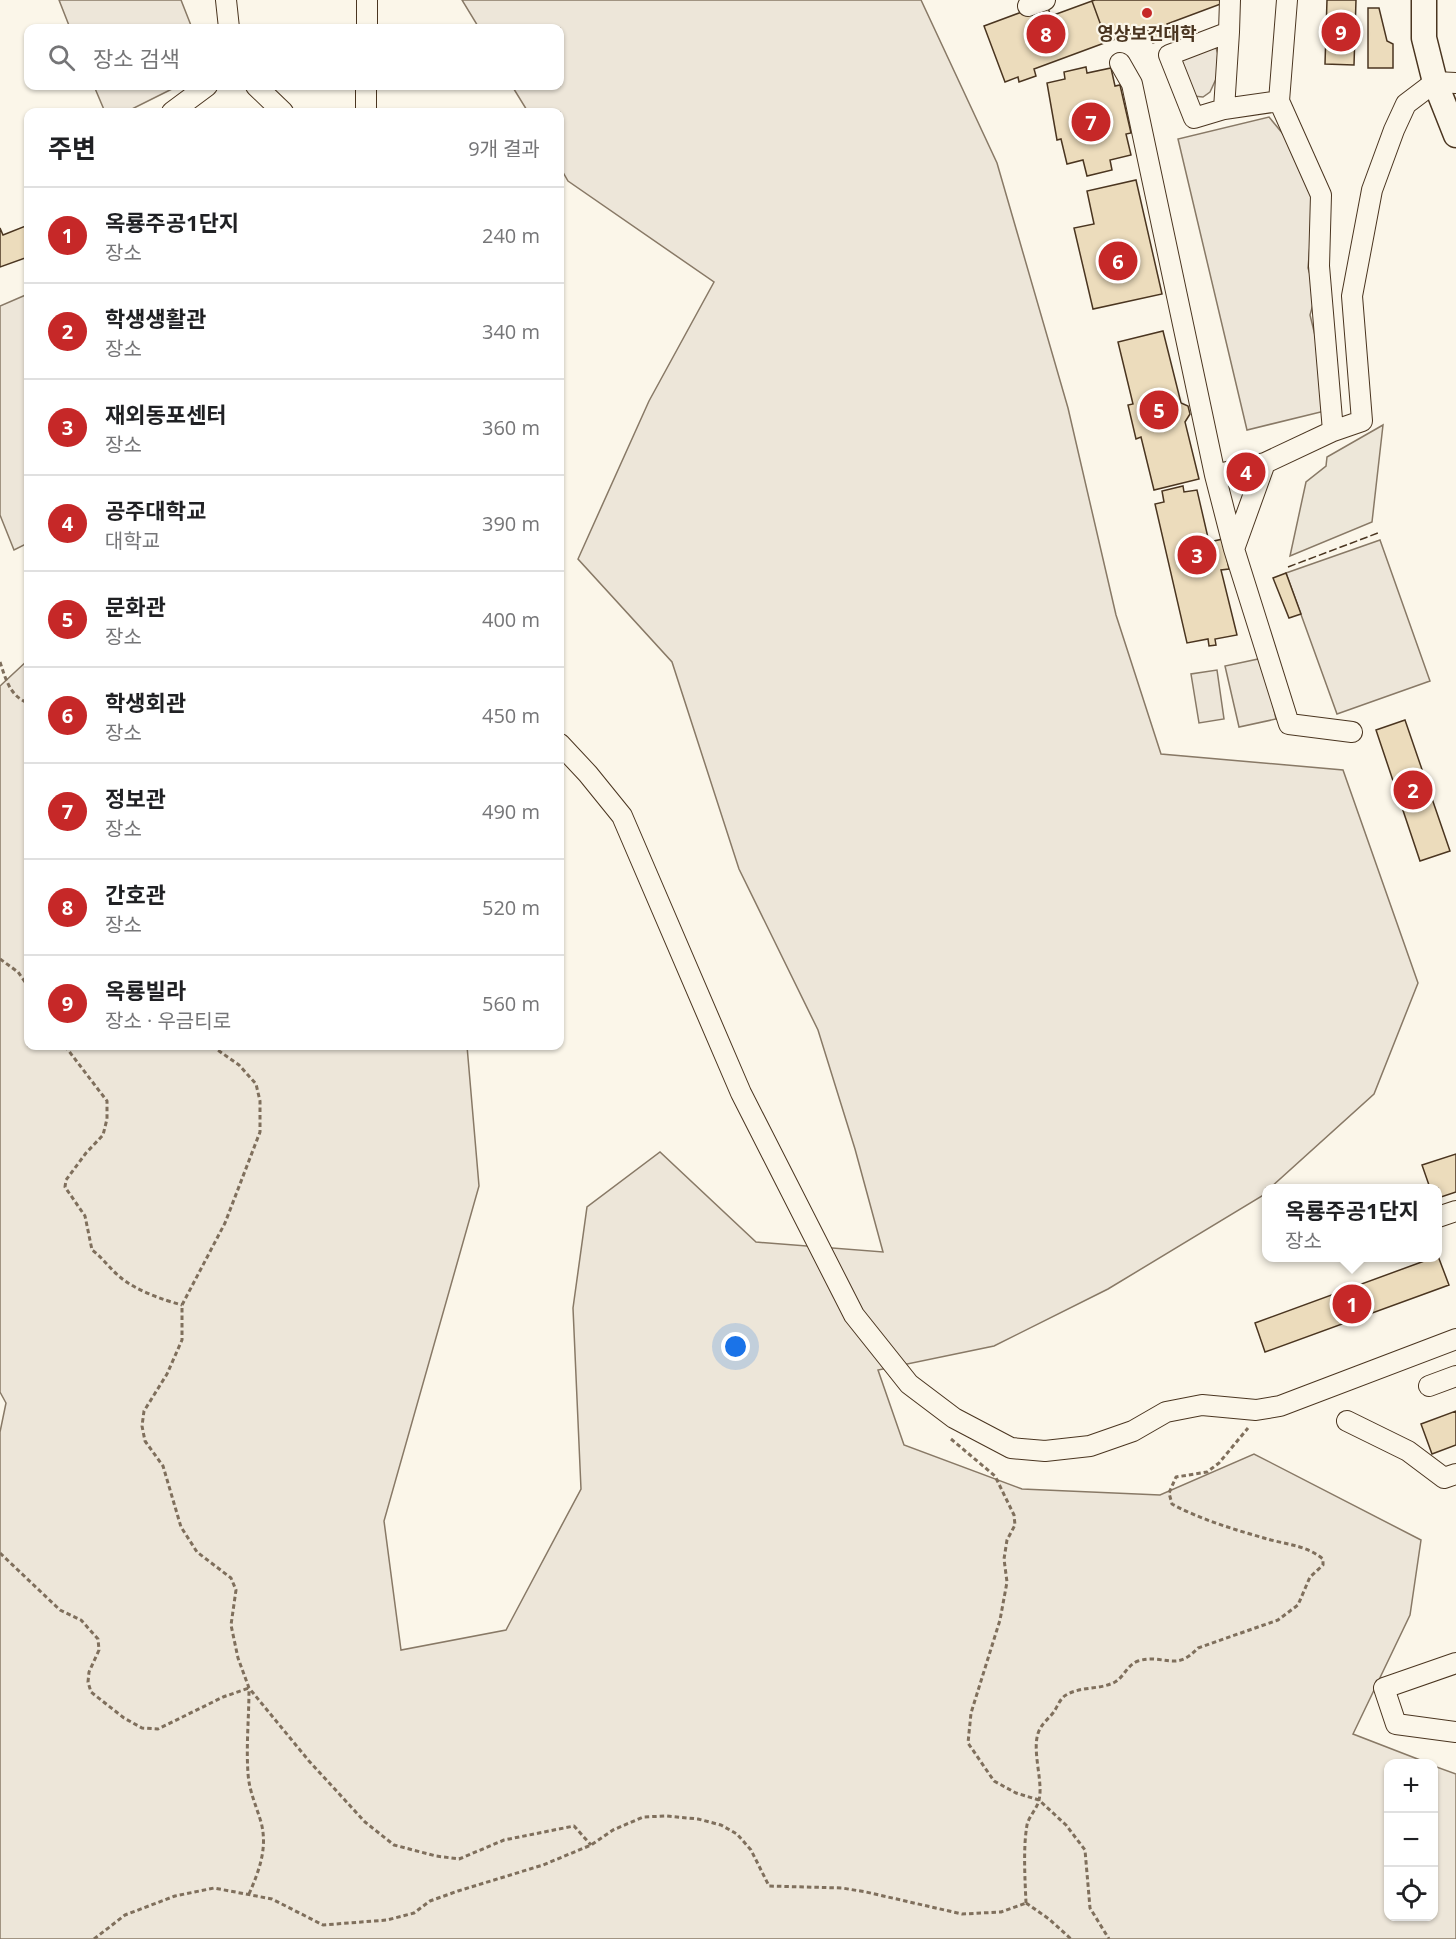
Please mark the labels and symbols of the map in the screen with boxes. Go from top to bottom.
marker: 영상보건대학 [1140,6,1154,20]
pin: 9 [1322,9,1360,54]
pin: 8 [1026,12,1066,57]
place label: 영상보건대학 [1097,21,1197,45]
pin: 7 [1072,100,1110,144]
pin: 6 [1098,238,1138,284]
pin: 5 [1140,388,1178,432]
pin: 4 [1226,450,1266,494]
pin: 3 [1178,532,1216,578]
pin: 2 [1394,768,1432,812]
pin: 1 [1332,1282,1372,1326]
your location [721,1332,750,1361]

